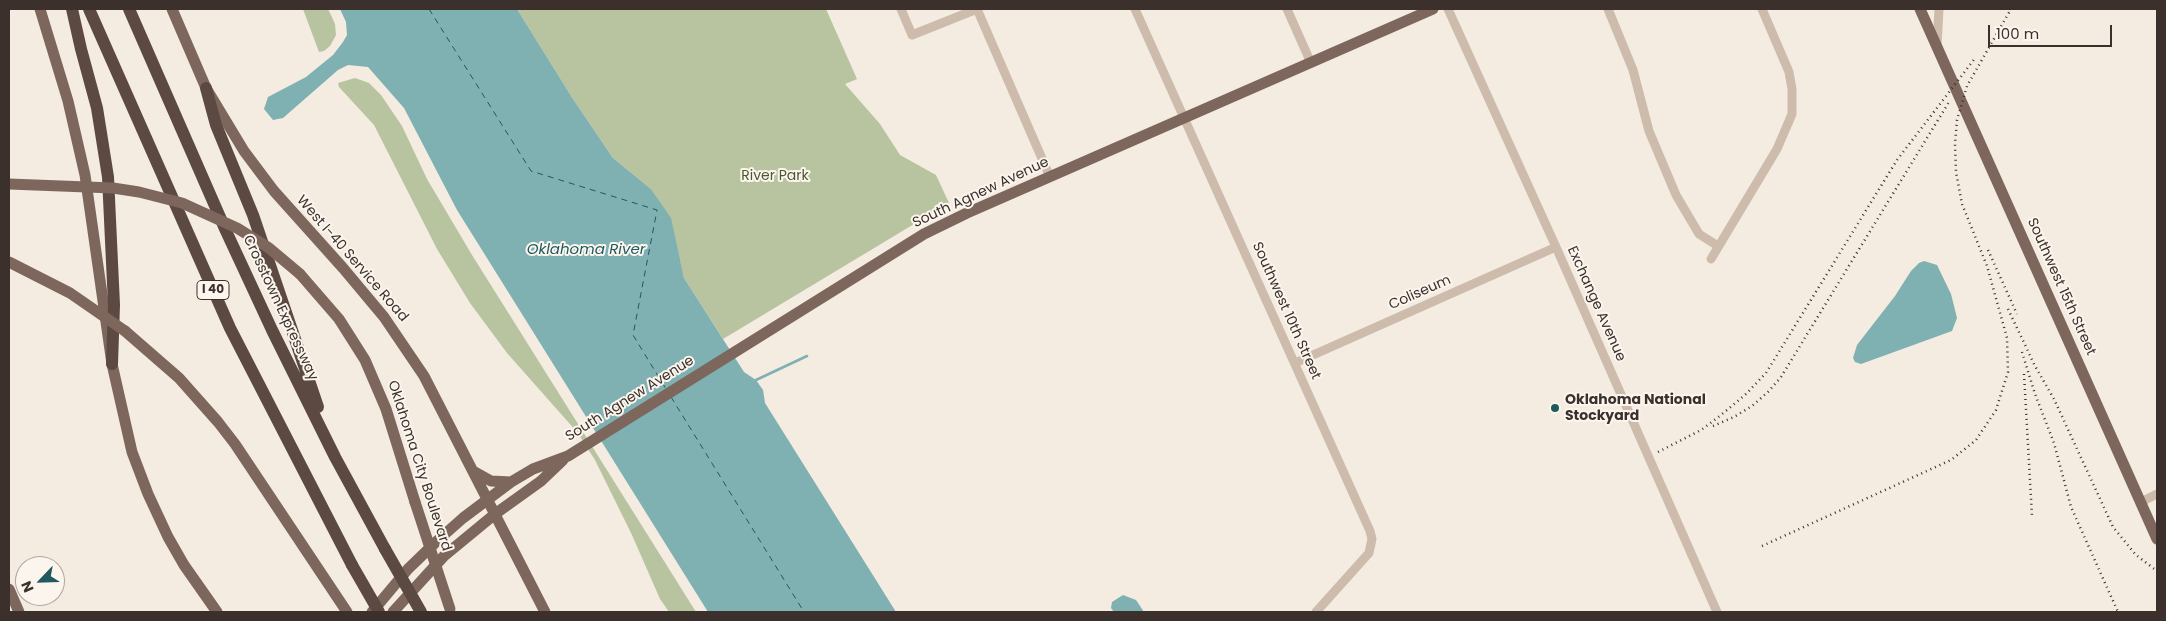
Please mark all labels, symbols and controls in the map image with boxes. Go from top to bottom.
scale bar [1991,15,2115,47]
text: 100 m [1996,23,2039,44]
street label: South Agnew Avenue [910,154,1052,232]
park label: River Park [741,168,809,184]
street label: West I-40 Service Road [293,192,411,326]
street label: Southwest 15th Street [2023,216,2099,358]
street label: Crosstown Expressway [239,233,321,383]
street label: Southwest 10th Street [1248,240,1324,382]
water label: Oklahoma River [527,241,645,259]
street label: Exchange Avenue [1563,244,1629,364]
street label: Coliseum [1386,272,1454,314]
road number: I 40 [197,280,229,300]
street label: South Agnew Avenue [563,353,697,445]
street label: Oklahoma City Boulevard [383,379,455,553]
place label: Oklahoma National Stockyard [1565,392,1706,424]
marker: Oklahoma National Stockyard [1549,402,1561,414]
north arrow [15,556,65,606]
text: N [16,578,38,596]

